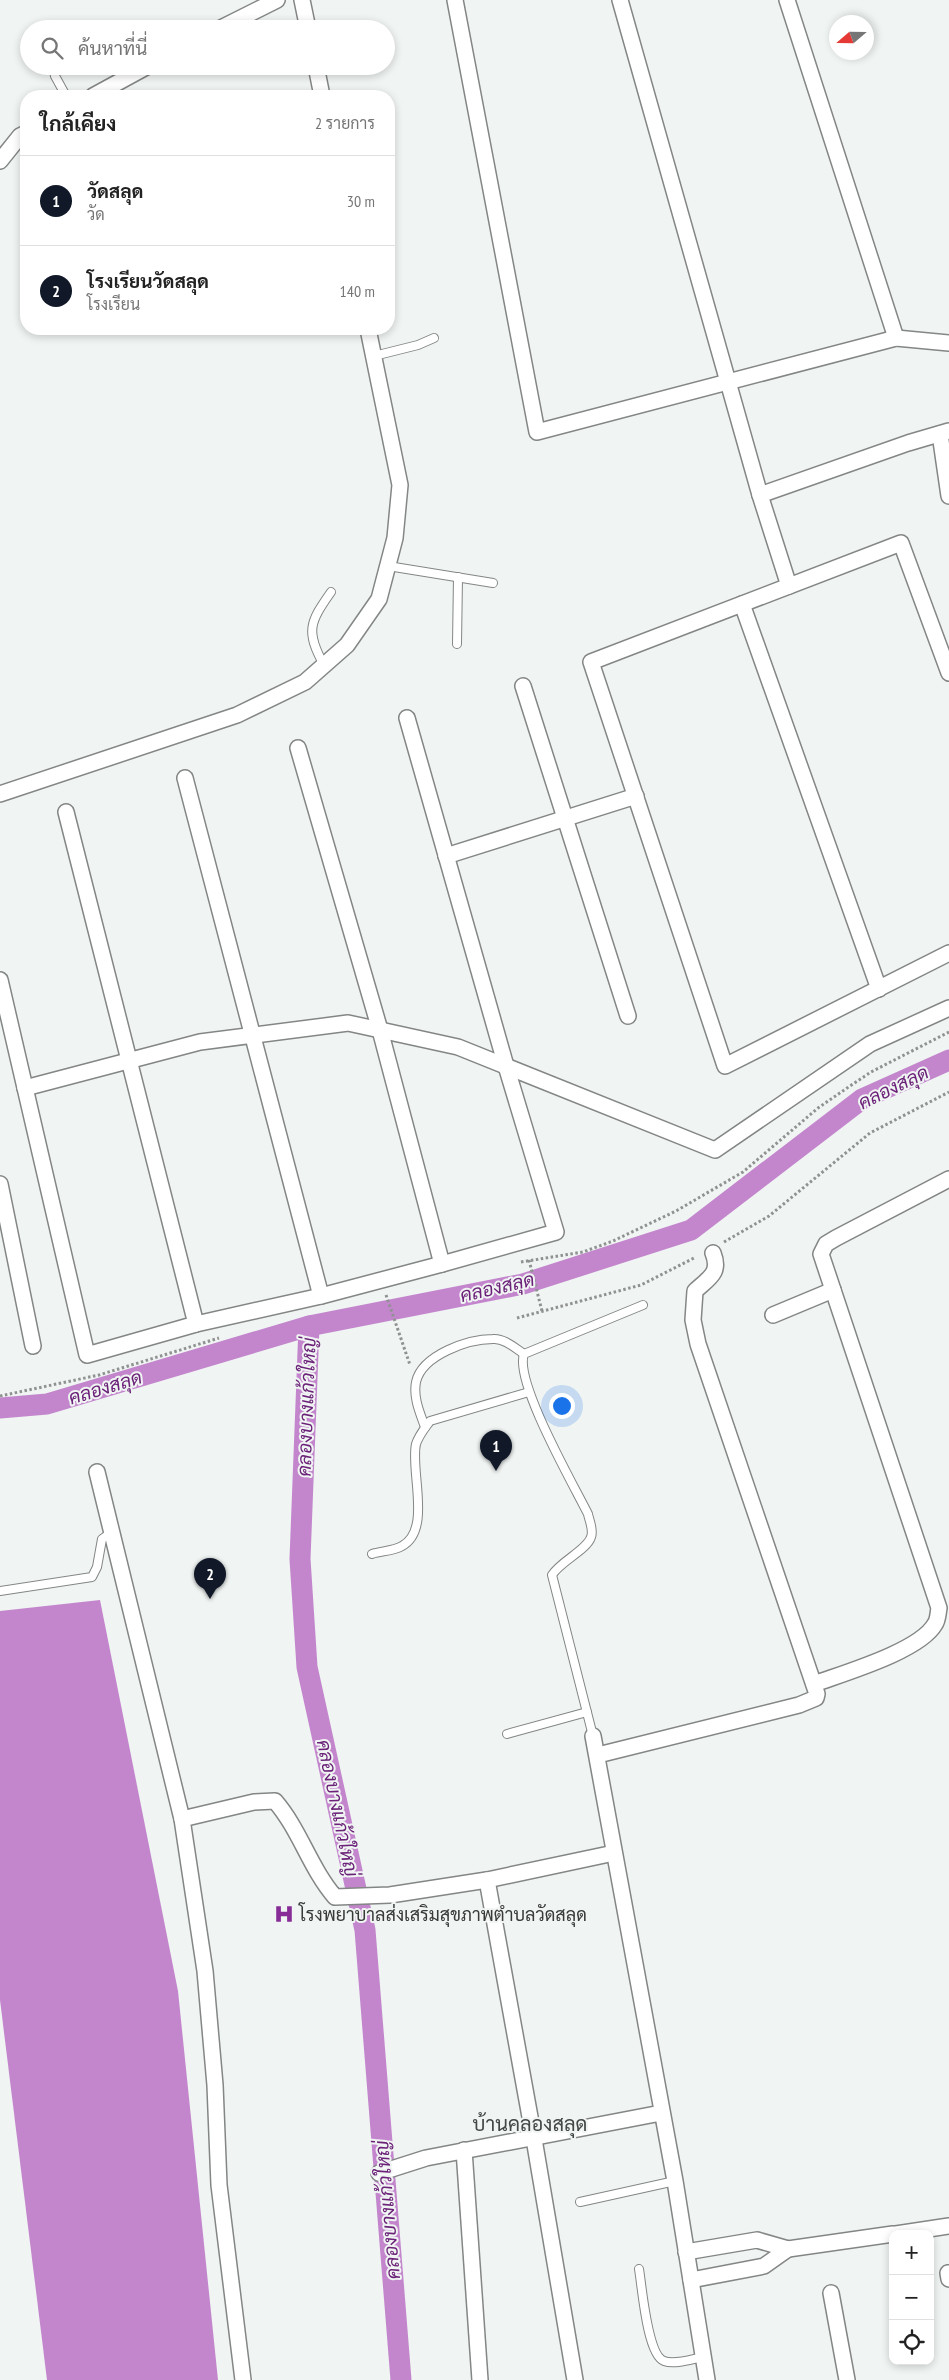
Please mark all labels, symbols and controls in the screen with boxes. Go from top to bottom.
north arrow [829,15,874,60]
search box [20,20,395,75]
icon: search [38,34,66,62]
text: ค้นหาที่นี่ [78,36,147,60]
text: ใกล้เคียง [40,110,116,137]
text: 2 รายการ [315,113,375,133]
text: วัดสลุด [87,179,143,203]
text: 1 [52,191,60,211]
text: 30 m [347,191,375,211]
text: วัด [87,204,105,224]
text: โรงเรียนวัดสลุด [87,269,209,293]
text: 2 [52,281,60,301]
text: 140 m [340,281,375,301]
text: โรงเรียน [87,294,140,314]
water label: คลองสลุด [854,1060,933,1115]
water label: คลองสลุด [457,1267,537,1308]
water label: คลองบางแก้วใหญ่ [292,1336,320,1477]
water label: คลองสลุด [65,1364,145,1410]
your location [549,1393,575,1419]
pin: 1 [480,1430,512,1471]
pin: 2 [194,1558,226,1599]
water label: คลองบางแก้วใหญ่ [312,1737,364,1880]
place label: โรงพยาบาลส่งเสริมสุขภาพตำบลวัดสลุด [298,1902,587,1927]
hospital icon: โรงพยาบาลส่งเสริมสุขภาพตำบลวัดสลุด [273,1903,295,1925]
district label: บ้านคลองสลุด [473,2111,587,2138]
water label: คลองบางแก้วใหญ่ [369,2139,405,2280]
map controls [889,2230,934,2365]
button: + [889,2230,934,2275]
button: − [889,2275,934,2320]
button: locate [889,2320,934,2365]

